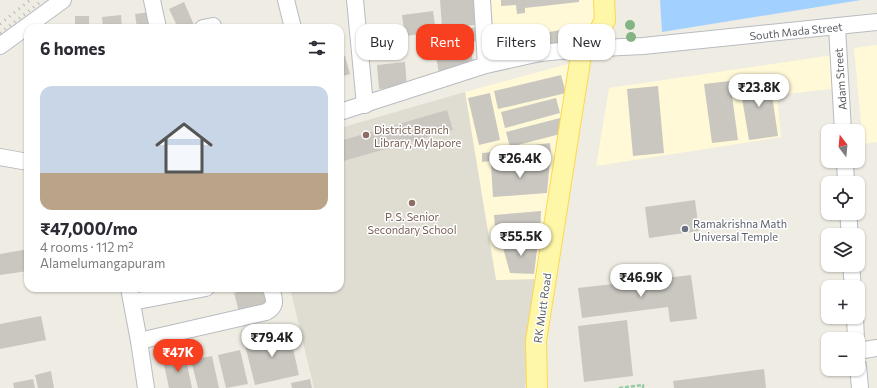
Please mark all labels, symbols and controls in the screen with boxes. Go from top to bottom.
street label: South Mada Street [749,20,844,42]
chip: Buy [356,24,408,60]
chip: Rent [416,24,474,60]
chip: Filters [482,24,550,60]
chip: New [558,24,615,60]
icon: filters [306,37,328,59]
text: 6 homes [40,38,105,59]
street label: Adam Street [831,47,849,111]
pin: ₹23.8K [726,74,792,108]
text: ₹23.8K [737,79,781,95]
icon: home [148,112,220,184]
place label: District Branch Library, Mylapore [374,123,462,149]
north arrow [821,124,865,168]
map controls [821,124,865,376]
marker: District Branch Library, Mylapore [361,130,371,140]
pin: ₹26.4K [487,145,553,179]
text: ₹26.4K [498,150,542,166]
button: locate [821,176,865,220]
marker: P. S. Senior Secondary School [407,198,417,208]
place label: P. S. Senior Secondary School [367,210,457,236]
place label: Ramakrishna Math Universal Temple [693,217,787,243]
text: ₹47,000/mo [40,218,138,239]
pin: ₹55.5K [488,223,554,257]
marker: Ramakrishna Math Universal Temple [680,224,690,234]
text: ₹55.5K [499,228,543,244]
button: layers [821,228,865,272]
text: 4 rooms · 112 m² [40,239,133,255]
text: Alamelumangapuram [40,255,165,271]
pin: ₹46.9K [608,264,674,298]
text: ₹46.9K [619,269,663,285]
street label: RK Mutt Road [531,272,553,344]
button: + [821,280,865,324]
pin: ₹79.4K [239,324,305,358]
text: ₹79.4K [250,329,294,345]
button: − [821,332,865,376]
pin: ₹47K [154,339,202,373]
text: ₹47K [162,344,194,360]

